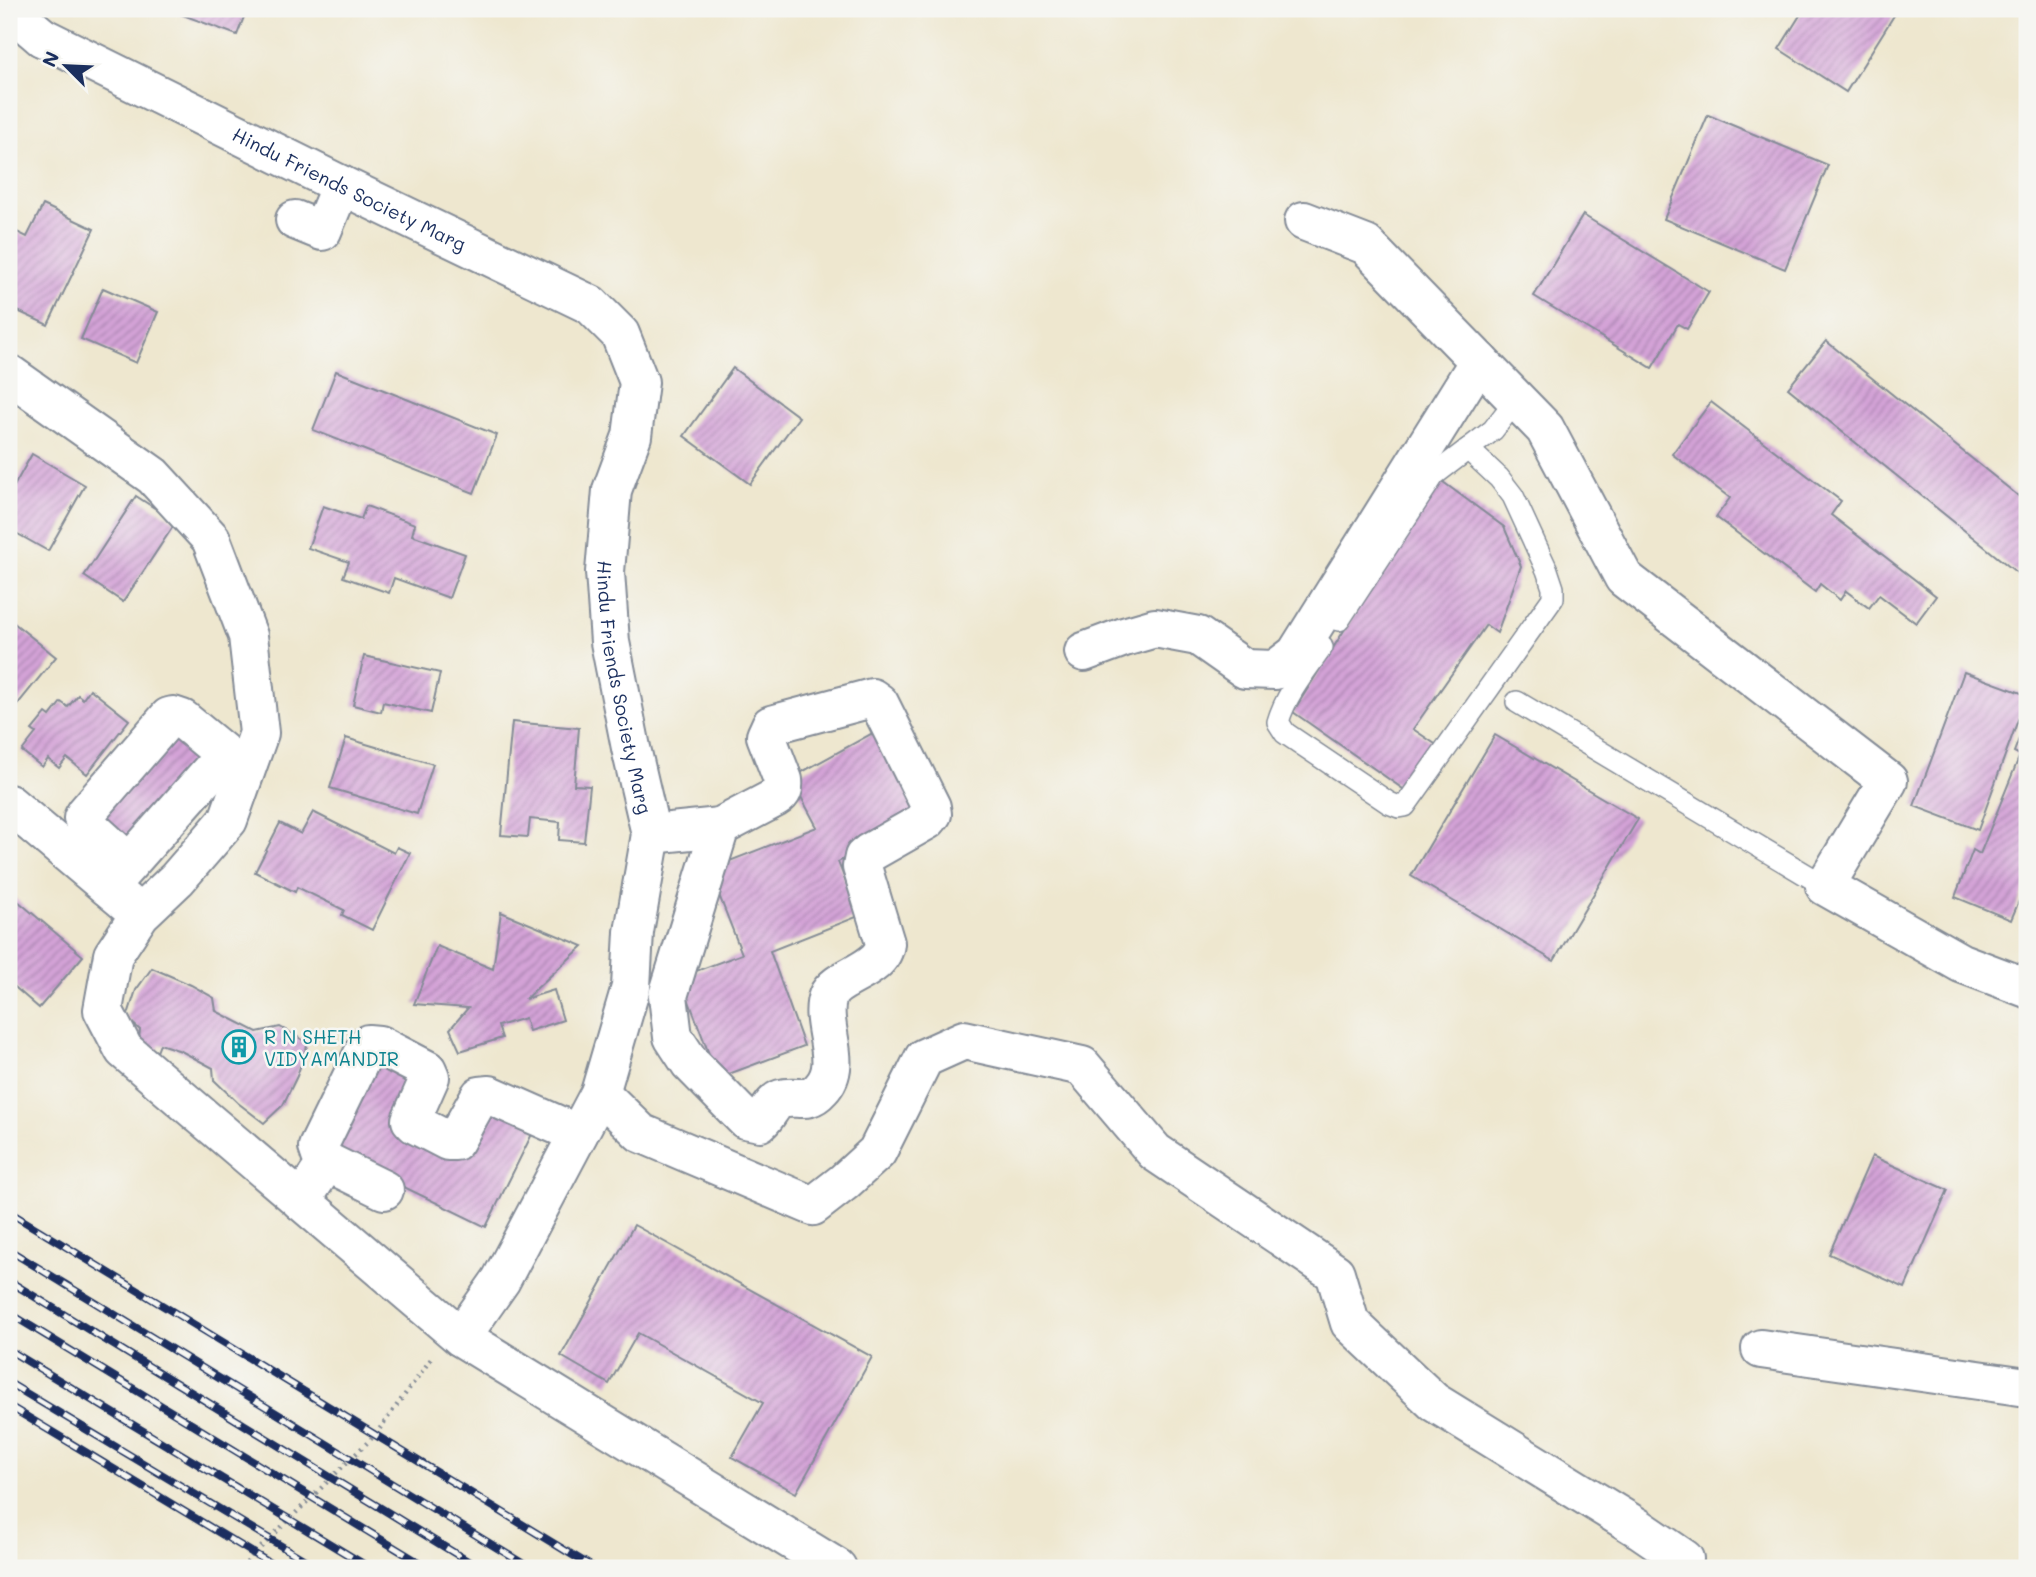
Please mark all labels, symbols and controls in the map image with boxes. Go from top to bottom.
north arrow [32,32,102,102]
text: N [36,47,64,71]
street label: Hindu Friends Society Marg [229,121,471,256]
street label: Hindu Friends Society Marg [592,560,658,816]
place label: R N SHETH VIDYAMANDIR [264,1024,399,1071]
building icon: R N SHETH VIDYAMANDIR [220,1028,258,1066]

